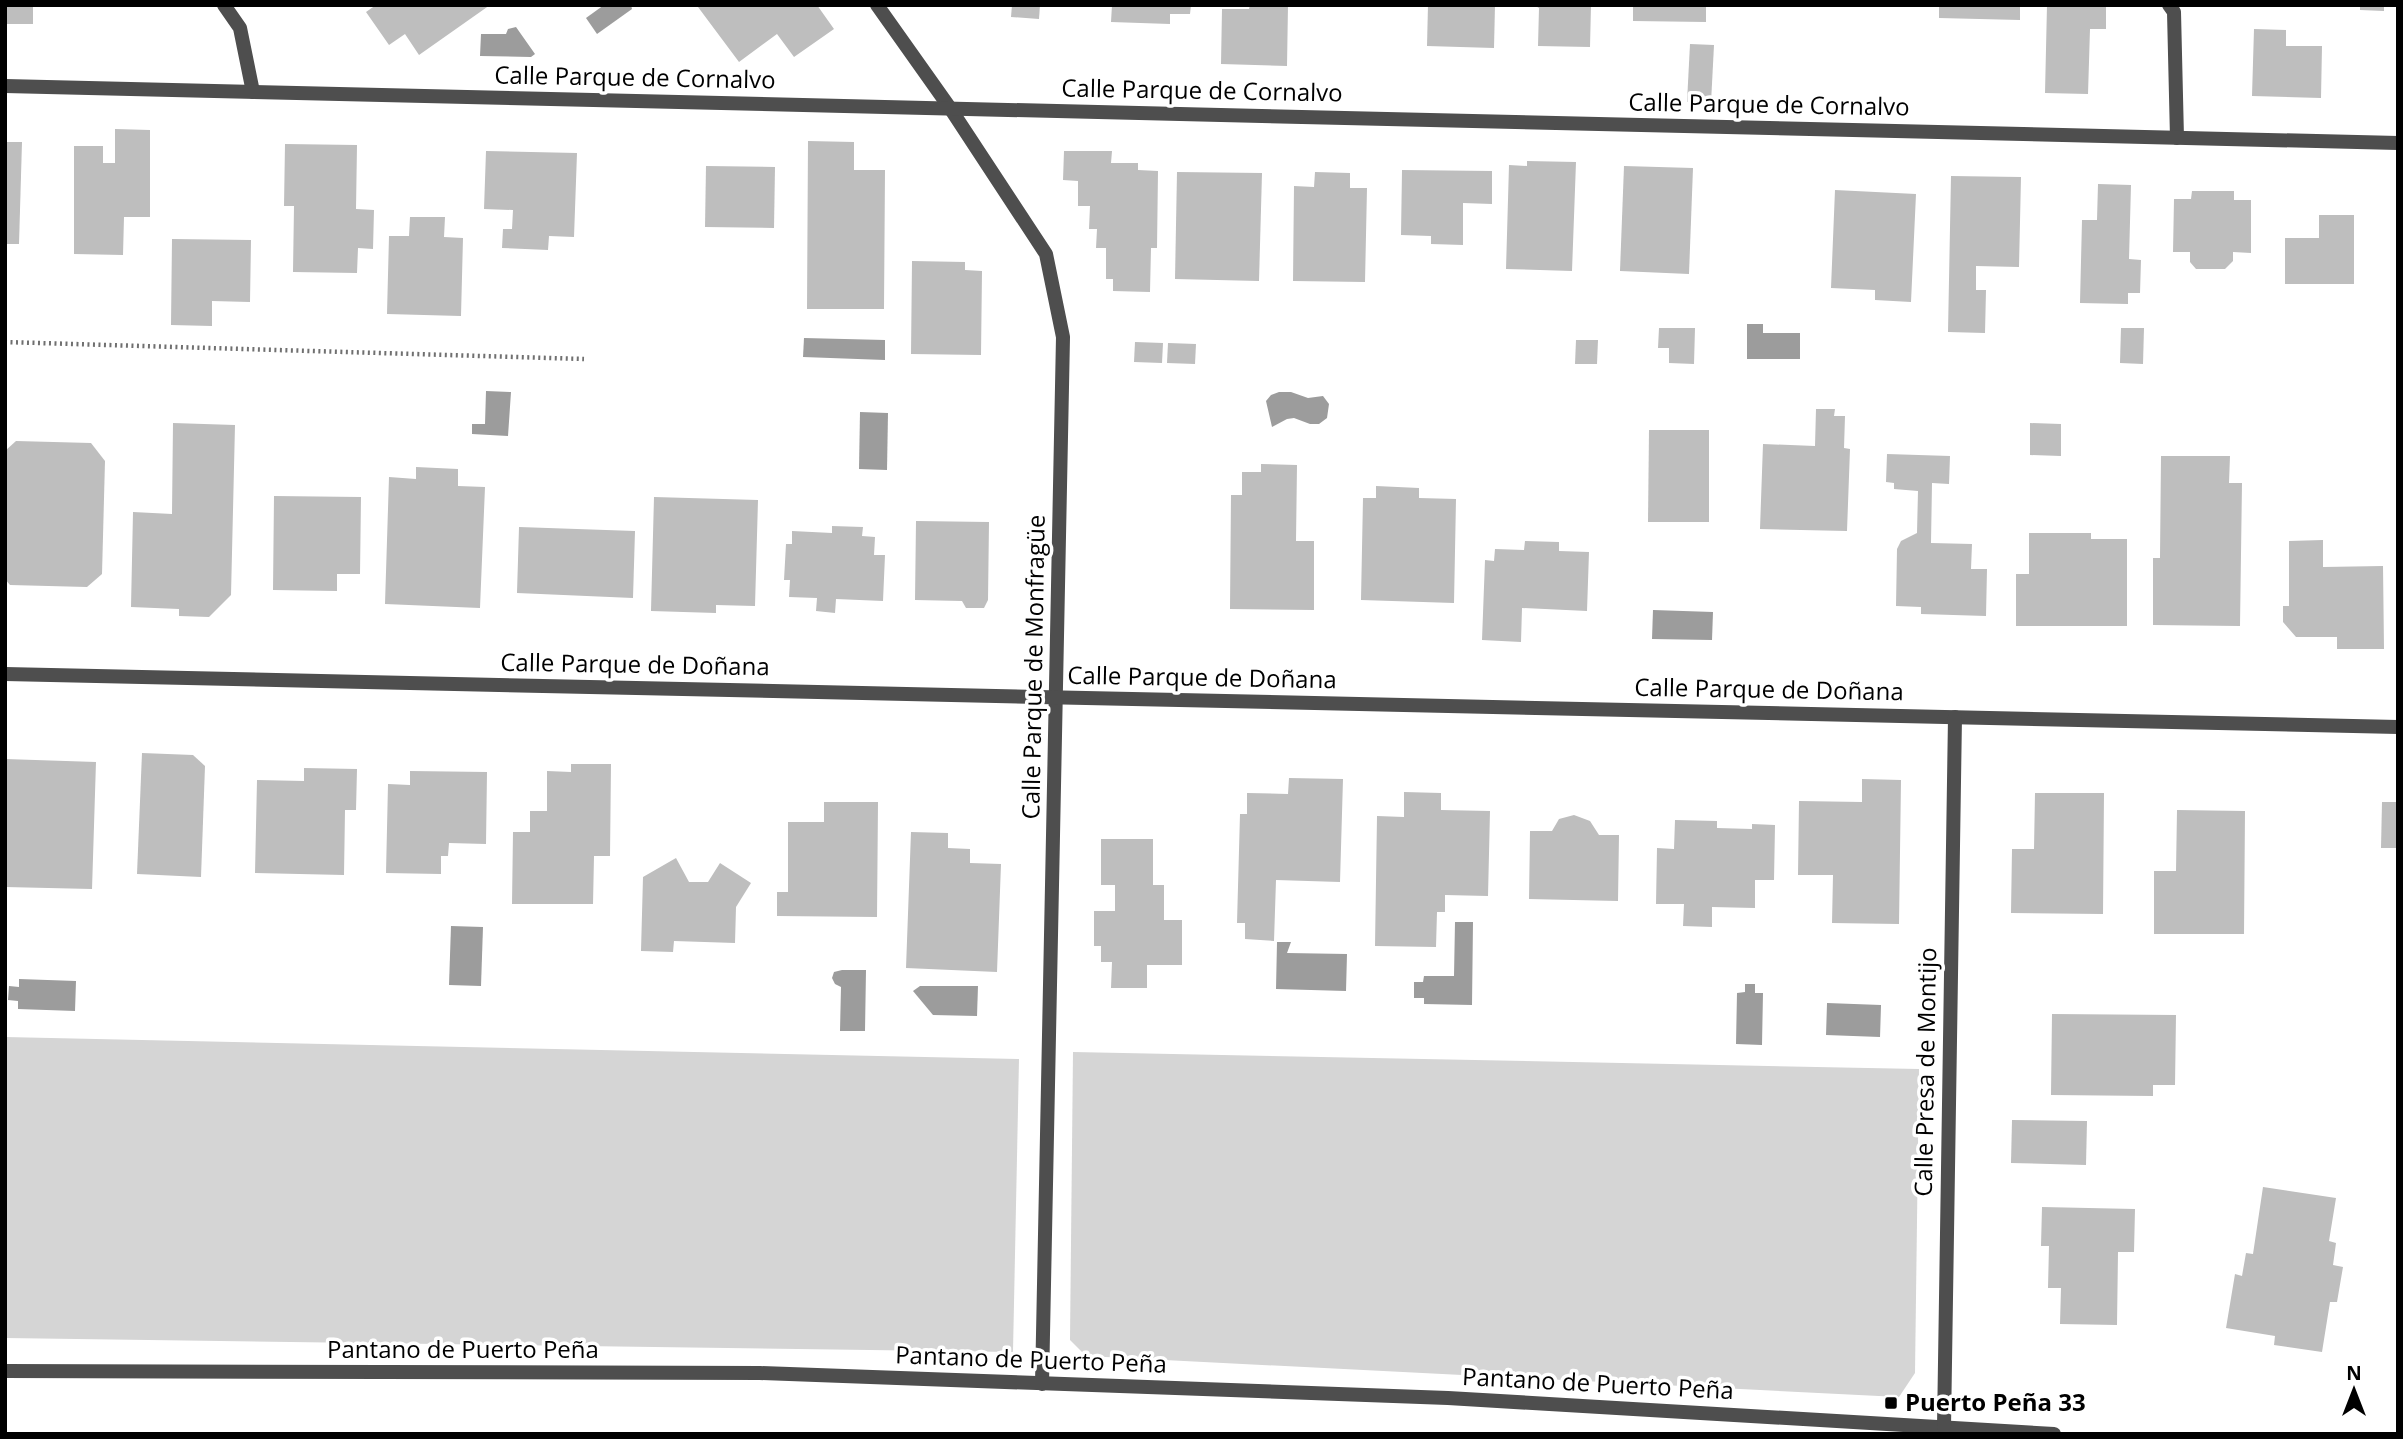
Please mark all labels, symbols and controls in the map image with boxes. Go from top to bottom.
street label: Calle Parque de Cornalvo [494,58,776,95]
street label: Calle Parque de Cornalvo [1061,71,1343,108]
street label: Calle Parque de Cornalvo [1628,85,1910,122]
street label: Calle Parque de Monfragüe [1013,514,1052,820]
street label: Calle Parque de Doñana [500,645,770,682]
street label: Calle Parque de Doñana [1067,658,1337,695]
street label: Calle Parque de Doñana [1634,670,1904,707]
street label: Calle Presa de Montijo [1906,947,1943,1197]
street label: Pantano de Puerto Peña [327,1332,599,1365]
street label: Pantano de Puerto Peña [895,1337,1167,1380]
north arrow [2319,1355,2389,1425]
street label: Pantano de Puerto Peña [1461,1359,1735,1406]
text: N [2346,1360,2362,1386]
place label: Puerto Peña 33 [1905,1385,2086,1418]
marker: Puerto Peña 33 [1883,1395,1899,1411]

